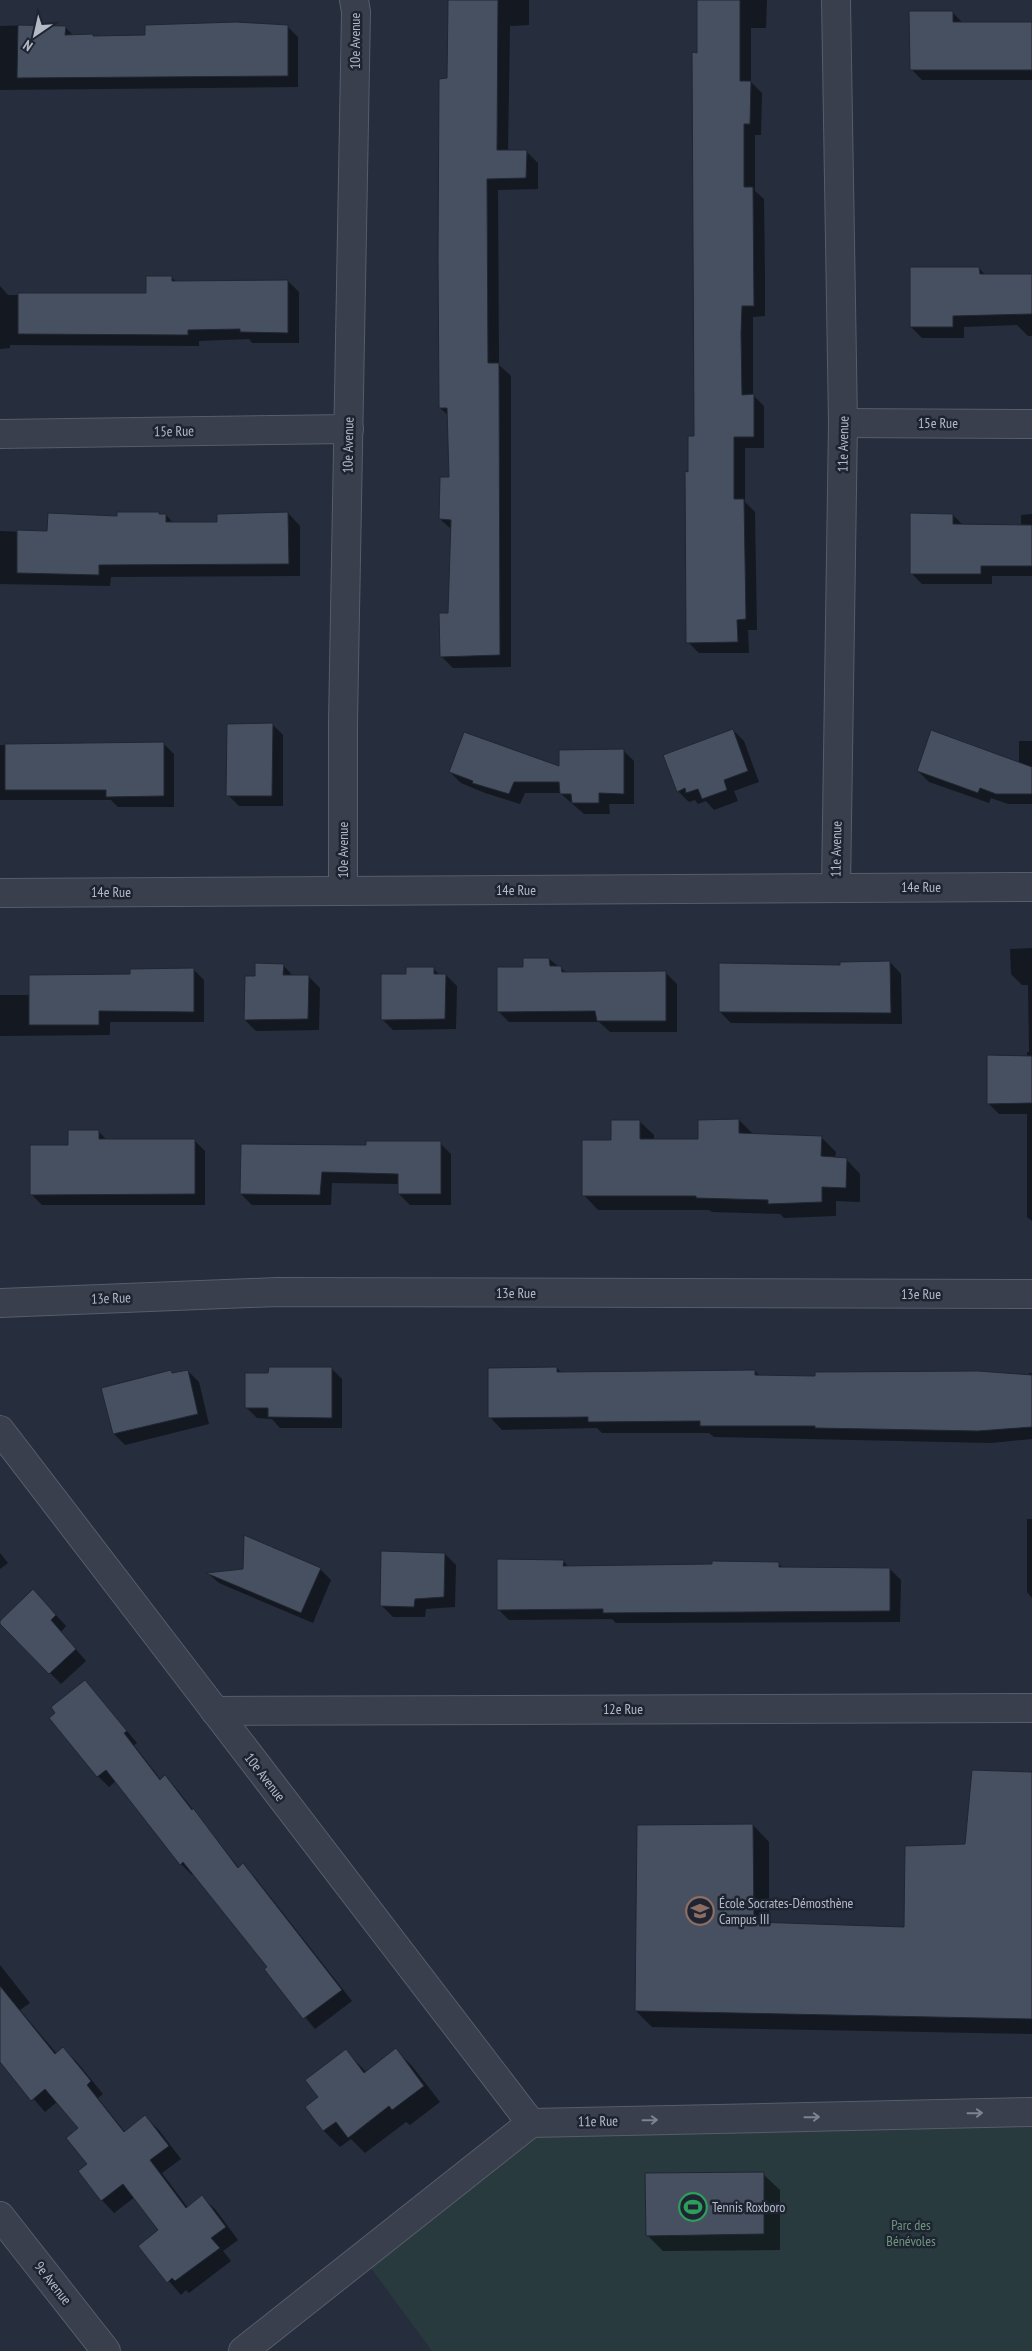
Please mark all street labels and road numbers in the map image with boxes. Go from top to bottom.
street label: 10e Avenue [346,13,364,69]
street label: 15e Rue [918,414,958,432]
street label: 11e Avenue [834,415,852,472]
street label: 10e Avenue [339,416,357,473]
street label: 15e Rue [154,422,194,440]
street label: 11e Avenue [827,820,845,877]
street label: 10e Avenue [334,822,352,878]
street label: 14e Rue [901,878,941,896]
street label: 14e Rue [496,881,536,899]
street label: 14e Rue [91,883,131,901]
street label: 13e Rue [496,1284,536,1302]
street label: 13e Rue [901,1285,941,1303]
street label: 13e Rue [91,1288,131,1308]
street label: 12e Rue [603,1700,643,1718]
street label: 10e Avenue [241,1749,290,1805]
street label: 11e Rue [578,2112,618,2130]
street label: 9e Avenue [30,2258,76,2308]

